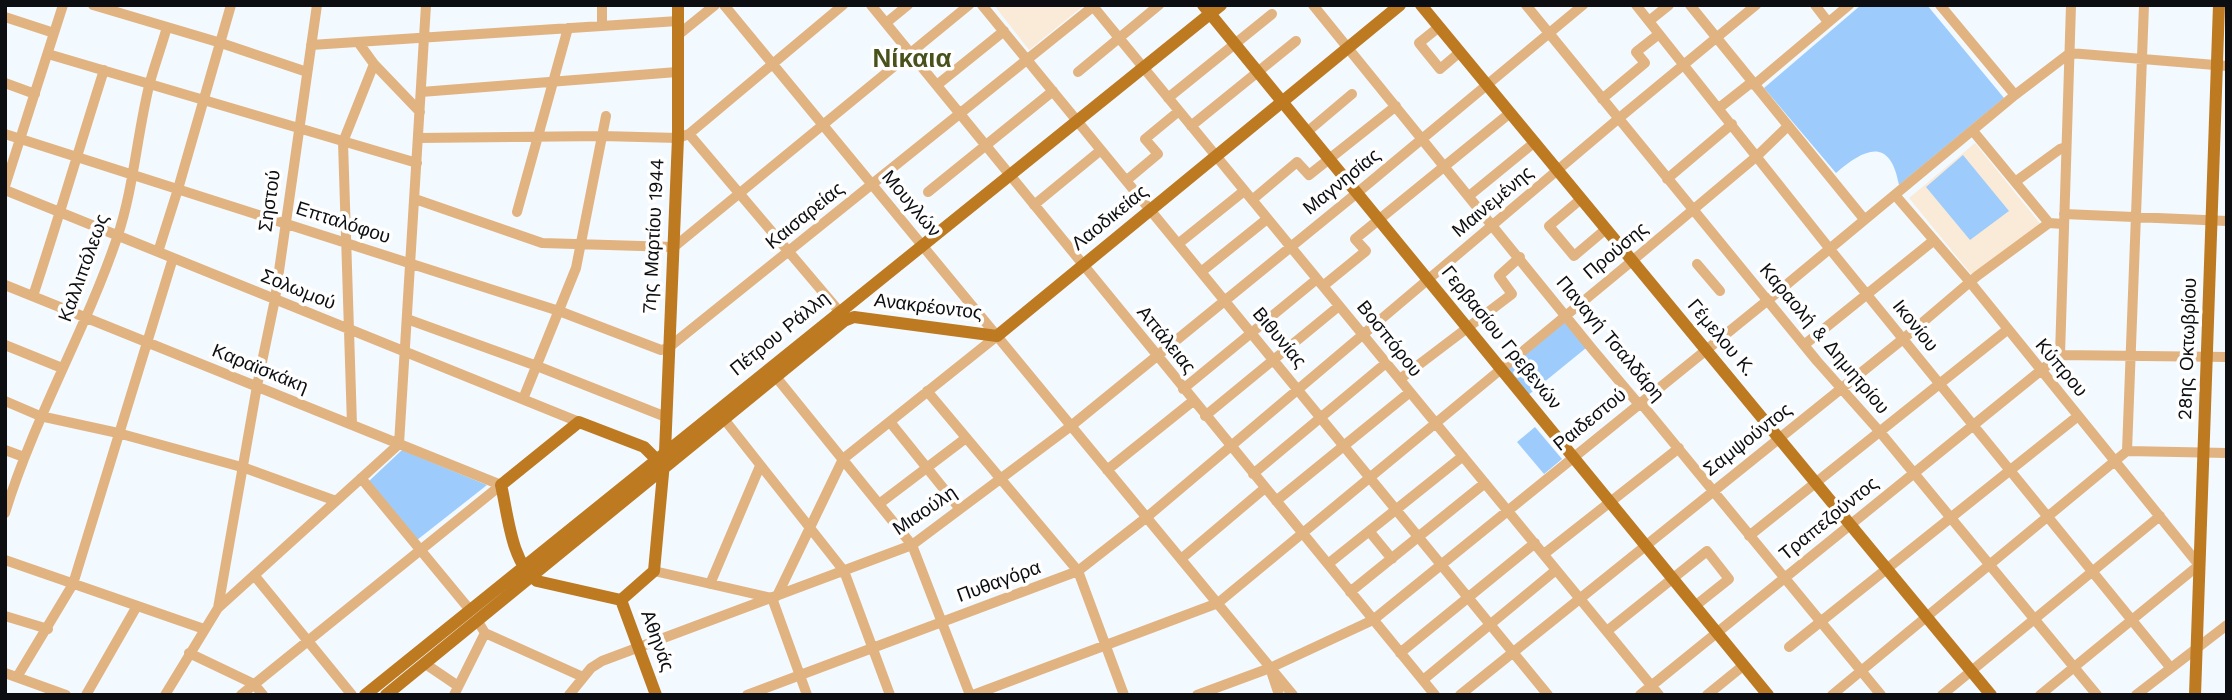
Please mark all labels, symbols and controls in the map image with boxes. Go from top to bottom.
district label: Νίκαια [873,43,951,75]
street label: Μαγνησίας [1299,144,1385,220]
street label: 7ης Μαρτίου 1944 [639,158,669,314]
street label: Μαινεμένης [1448,162,1538,242]
street label: Μουγλών [877,166,945,242]
street label: Σηστού [254,169,286,233]
street label: Καισαρείας [761,178,849,254]
street label: Λαοδικείας [1067,180,1153,256]
street label: Επταλόφου [293,197,393,249]
street label: Καλλιπόλεως [54,211,114,325]
street label: Προύσης [1579,218,1653,284]
street label: Καραολή & Δημητρίου [1754,259,1894,419]
street label: Γερβασίου Γρεβενών [1436,262,1566,414]
street label: Σολωμού [257,265,339,315]
street label: Παναγή Τσαλδάρη [1551,272,1669,406]
street label: 28ης Οκτωβρίου [2174,278,2202,420]
street label: Πέτρου Ράλλη [726,287,834,381]
street label: Ανακρέοντος [873,289,983,325]
street label: Γέμελου Κ. [1682,295,1760,381]
street label: Βοσπόρου [1351,296,1427,382]
street label: Ικονίου [1887,296,1943,356]
street label: Αττάλειας [1132,301,1200,379]
street label: Βιθυνίας [1247,303,1311,373]
street label: Κύπρου [2030,334,2092,402]
street label: Καραϊσκάκη [209,339,311,399]
street label: Ραιδεστού [1549,384,1631,456]
street label: Σαμψούντος [1699,399,1797,481]
street label: Τραπεζούντος [1775,472,1883,566]
street label: Μιαούλη [889,481,961,541]
street label: Πυθαγόρα [954,556,1044,608]
street label: Αθηνάς [635,607,679,675]

